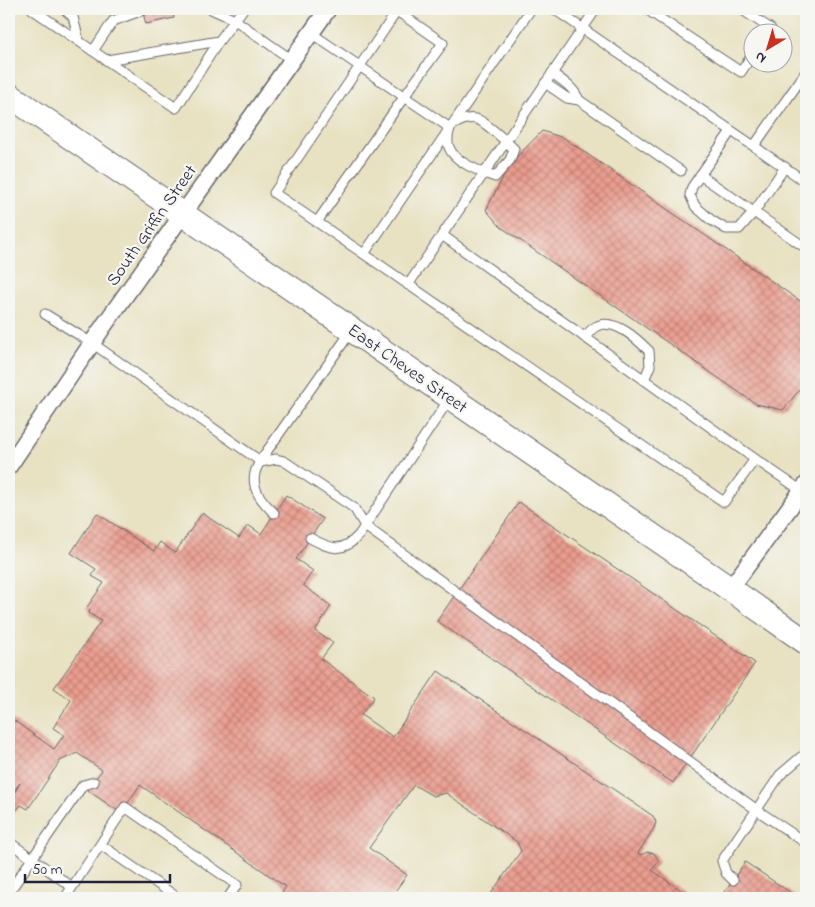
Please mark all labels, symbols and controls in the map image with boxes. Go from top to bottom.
north arrow [742,22,792,72]
text: N [751,46,771,68]
street label: South Griffin Street [101,160,204,292]
street label: East Cheves Street [341,318,472,421]
scale bar [25,852,170,884]
text: 50 m [32,859,63,881]

